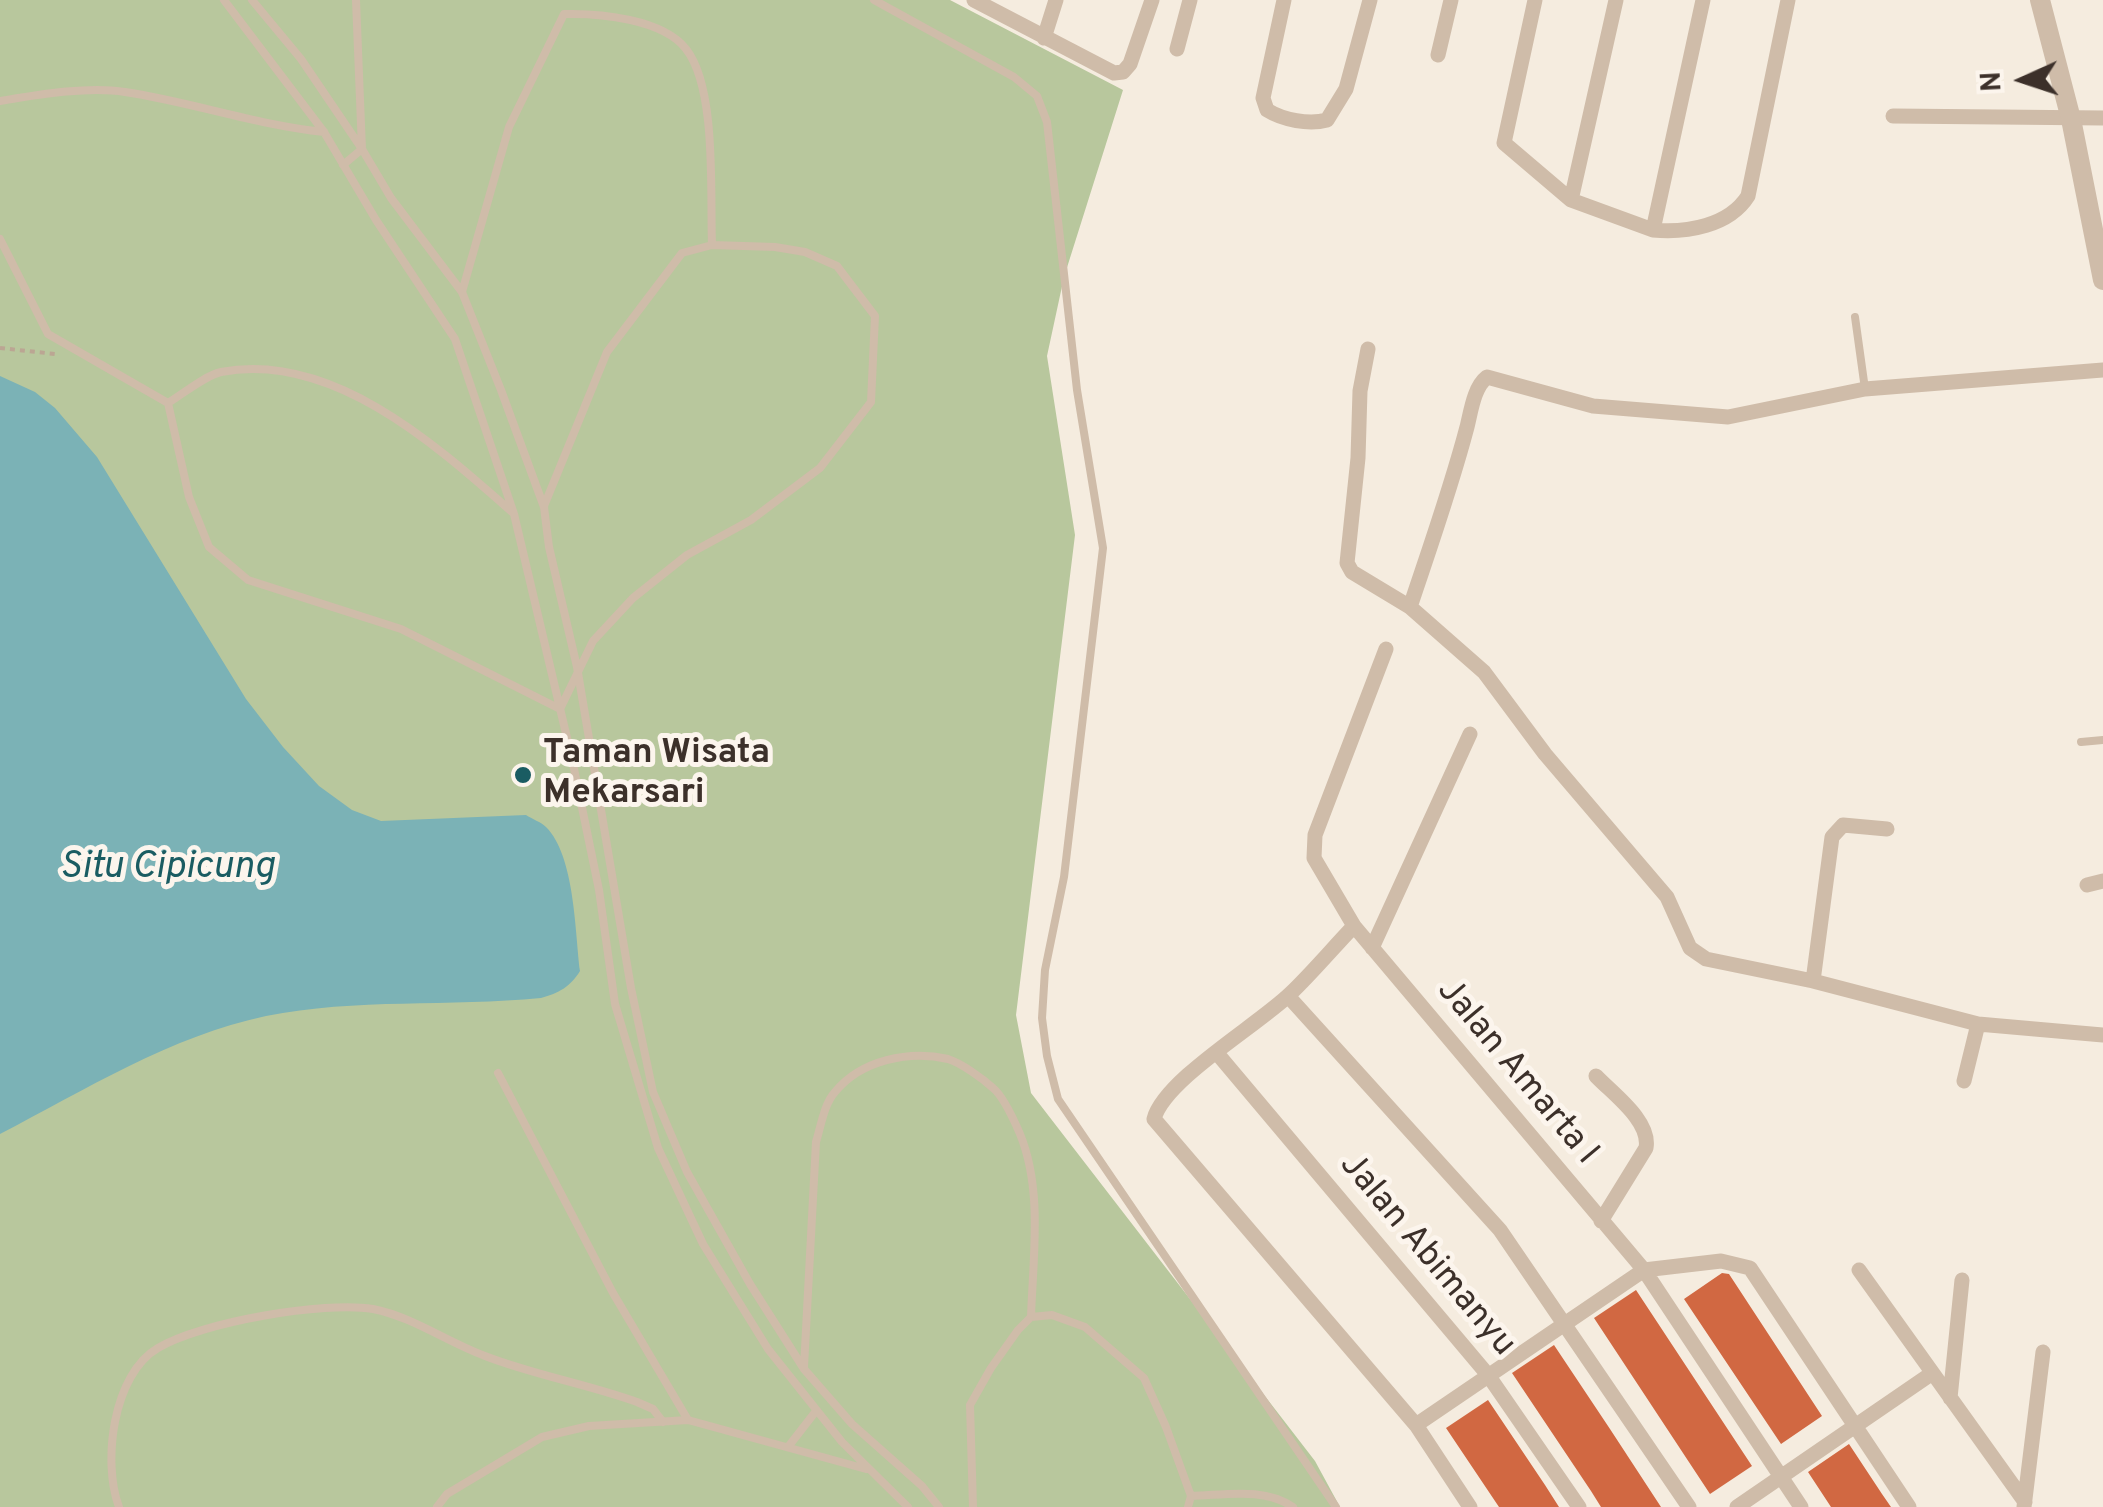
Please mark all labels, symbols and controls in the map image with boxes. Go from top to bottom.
north arrow [1973,30,2073,130]
text: N [1975,71,2012,93]
place label: Taman Wisata Mekarsari [543,734,770,816]
marker: Taman Wisata Mekarsari [512,764,534,786]
water label: Situ Cipicung [59,846,275,892]
street label: Jalan Amarta I [1426,972,1606,1174]
street label: Jalan Abimanyu [1329,1146,1523,1366]

